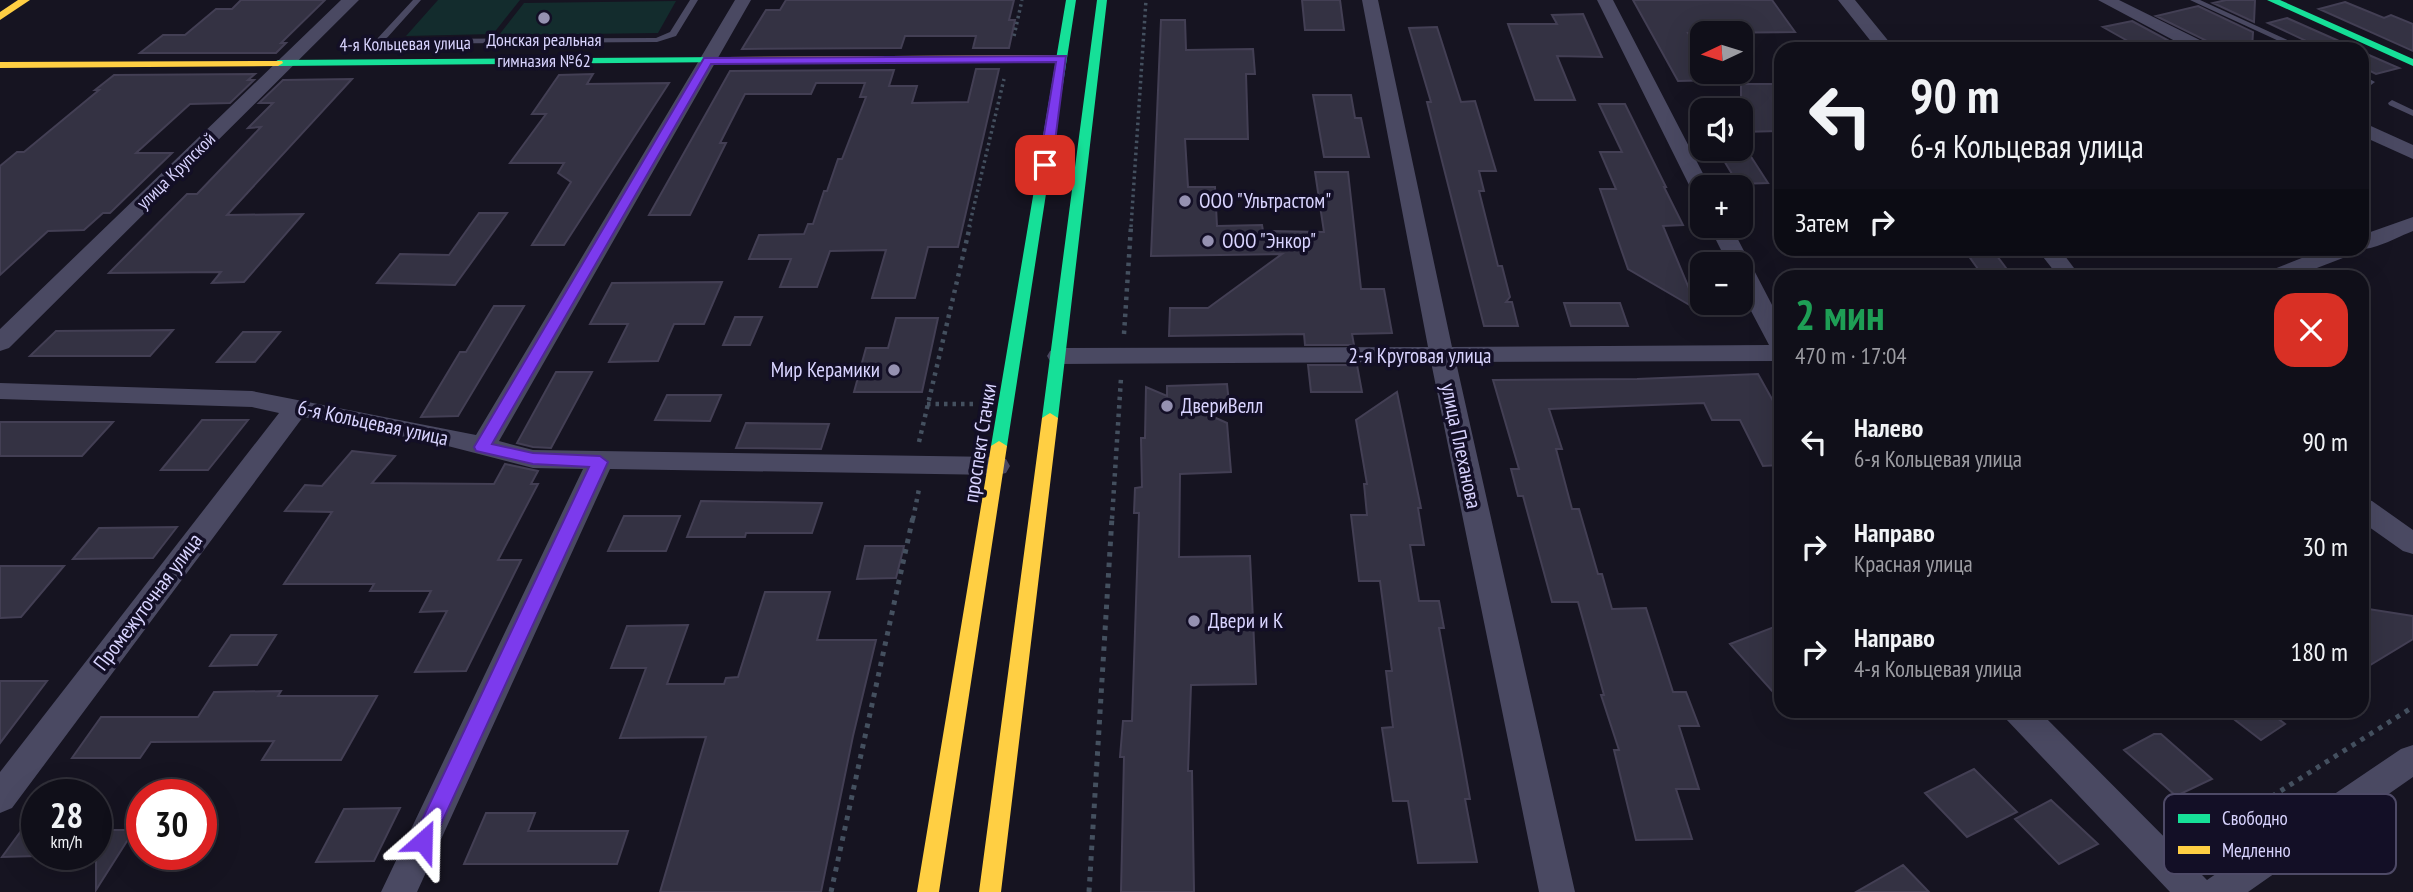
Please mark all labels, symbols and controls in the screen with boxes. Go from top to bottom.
marker: Донская реальная гимназия №62 [536,10,552,26]
north arrow [1690,21,1754,84]
map controls [1690,21,1753,315]
place label: Донская реальная гимназия №62 [487,28,602,72]
street label: 4-я Кольцевая улица [339,31,471,56]
text: 90 m [1910,63,1999,127]
icon: left [1795,70,1886,161]
button: sound [1690,98,1753,161]
text: 6-я Кольцевая улица [1910,125,2144,167]
street label: улица Крупской [131,127,220,214]
pin [1015,135,1075,195]
icon: arrive [1026,146,1064,184]
button: + [1690,175,1753,238]
place label: ООО "Ультрастом" [1199,187,1331,214]
marker: ООО "Ультрастом" [1177,193,1193,209]
icon: right [1863,203,1901,241]
text: Затем [1795,206,1849,239]
place label: ООО "Энкор" [1222,227,1316,254]
marker: ООО "Энкор" [1200,233,1216,249]
button: − [1690,252,1753,315]
text: 2 мин [1795,287,1885,342]
button: close [2274,293,2348,367]
text: 470 m · 17:04 [1795,341,1907,370]
street label: 2-я Круговая улица [1349,342,1491,369]
place label: Мир Керамики [771,356,880,383]
marker: Мир Керамики [886,362,902,378]
street label: проспект Стачки [957,381,1002,505]
street label: улица Плеханова [1435,381,1488,511]
place label: ДвериВелл [1181,392,1263,419]
street label: 6-я Кольцевая улица [295,393,451,452]
marker: ДвериВелл [1159,398,1175,414]
text: Налево [1854,411,1923,444]
icon: left [1795,423,1833,461]
text: 90 m [2302,425,2348,458]
text: 6-я Кольцевая улица [1854,444,2022,473]
text: Направо [1854,516,1935,549]
street label: Промежуточная улица [87,528,208,676]
icon: right [1795,528,1833,566]
text: 30 m [2302,530,2348,563]
text: Красная улица [1854,549,1973,578]
place label: Двери и К [1208,607,1283,634]
marker: Двери и К [1186,613,1202,629]
text: Направо [1854,621,1935,654]
icon: right [1795,633,1833,671]
text: 180 m [2290,635,2348,668]
text: 4-я Кольцевая улица [1854,654,2022,683]
speed limit sign: 30 [126,779,217,870]
text: 28 [50,792,83,838]
legend [2164,794,2396,874]
position arrow [386,804,460,878]
text: Свободно [2222,806,2288,830]
text: km/h [51,830,82,853]
text: Медленно [2222,838,2291,862]

